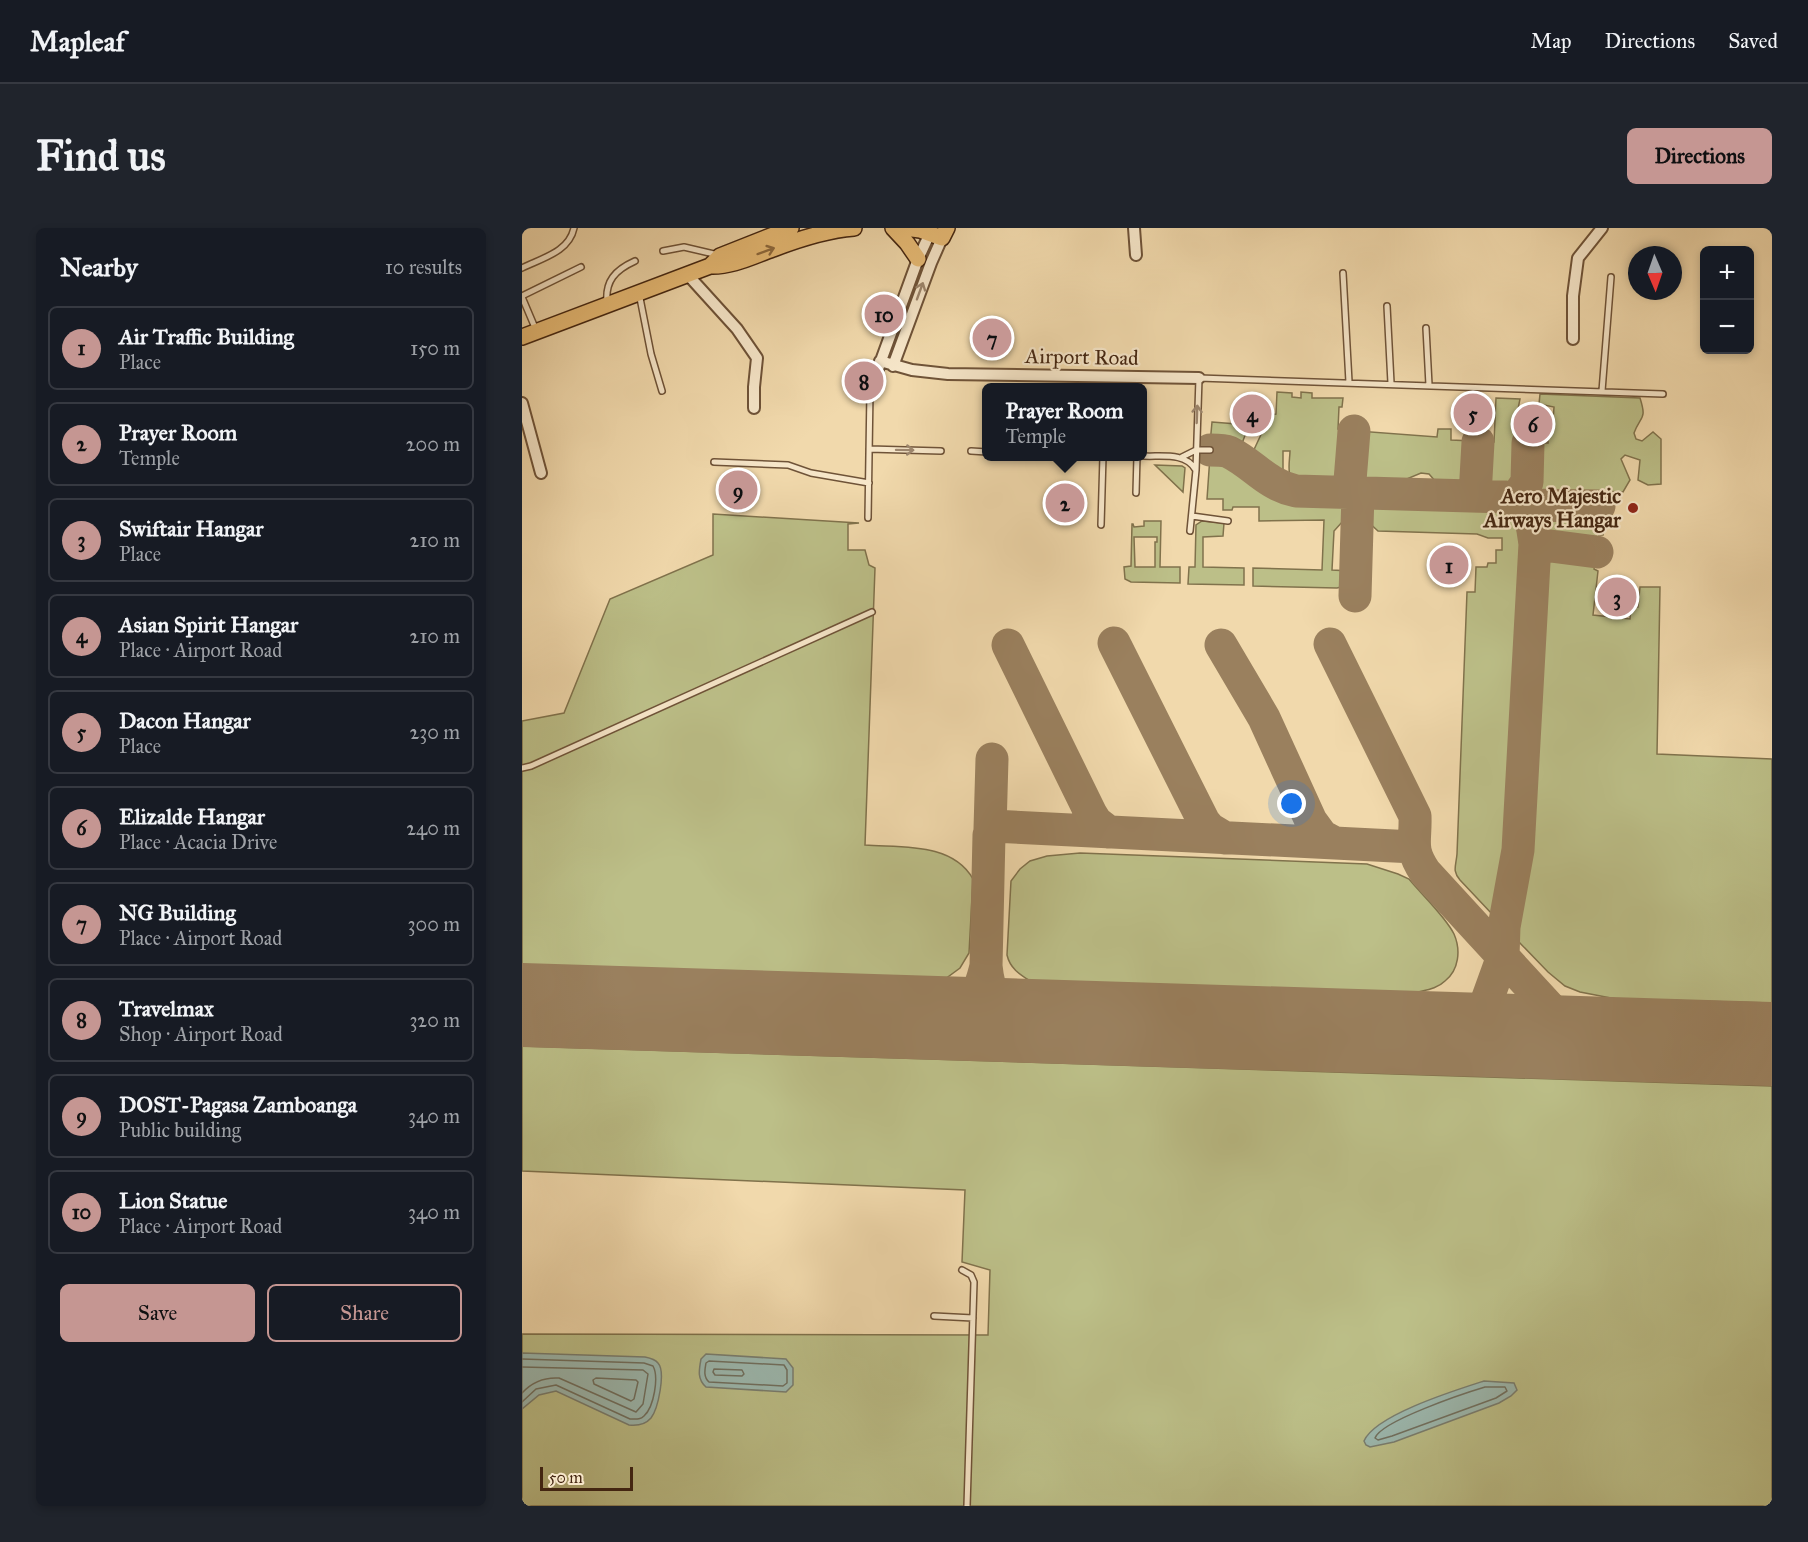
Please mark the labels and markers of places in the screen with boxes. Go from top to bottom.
pin: 10 [864,292,904,337]
pin: 7 [972,316,1012,360]
pin: 8 [844,358,884,404]
pin: 5 [1454,390,1492,435]
pin: 4 [1232,392,1272,436]
pin: 6 [1514,402,1552,446]
pin: 9 [718,468,758,512]
pin: 2 [1046,480,1084,526]
place label: Aero Majestic Airways Hangar [1482,483,1622,533]
marker: Aero Majestic Airways Hangar [1626,501,1640,515]
pin: 1 [1430,542,1468,588]
pin: 3 [1598,574,1636,620]

